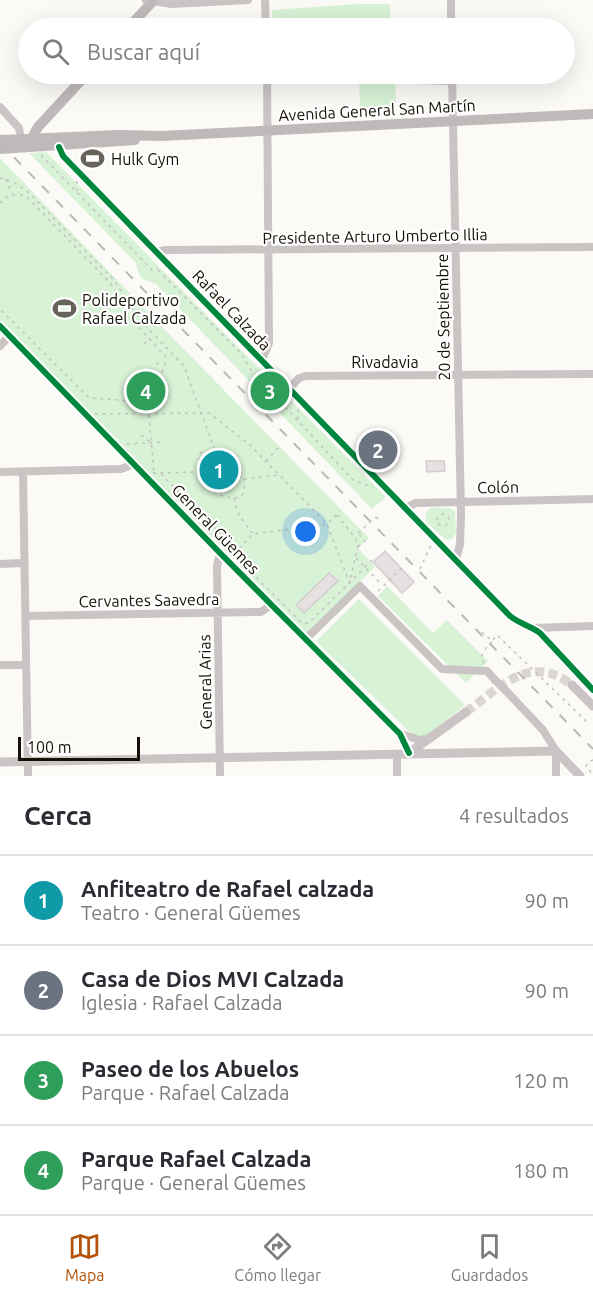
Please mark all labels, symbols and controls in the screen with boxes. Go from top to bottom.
search box [18,18,575,84]
icon: search [39,35,72,68]
text: Buscar aquí [87,39,200,64]
street label: Avenida General San Martín [278,96,476,124]
sports icon: Hulk Gym [80,146,106,172]
place label: Hulk Gym [111,150,179,168]
street label: Presidente Arturo Umberto Illia [262,225,488,247]
street label: 20 de Septiembre [433,253,453,381]
street label: Rafael Calzada [189,266,275,354]
place label: Polideportivo Rafael Calzada [82,291,187,327]
sports icon: Polideportivo Rafael Calzada [51,296,77,322]
street label: Rivadavia [351,353,419,371]
pin: 4 [126,368,166,414]
pin: 3 [250,368,290,414]
pin: 2 [358,428,398,472]
pin: 1 [200,448,238,492]
street label: Colón [477,478,519,496]
street label: General Güemes [169,480,263,578]
your location [291,517,320,546]
street label: Cervantes Saavedra [78,590,220,610]
street label: General Arias [195,634,215,730]
scale bar [18,734,140,762]
text: 100 m [27,738,72,756]
text: Cerca [24,801,92,830]
text: 4 resultados [459,804,569,827]
text: Anfiteatro de Rafael calzada [81,876,374,901]
text: 1 [38,889,49,912]
text: 90 m [525,889,569,912]
text: Teatro · General Güemes [81,901,301,924]
text: Casa de Dios MVI Calzada [81,966,344,991]
text: 2 [38,979,49,1002]
text: 90 m [525,979,569,1002]
text: Iglesia · Rafael Calzada [81,991,283,1014]
text: Paseo de los Abuelos [81,1056,299,1081]
text: 3 [38,1069,49,1092]
text: 120 m [513,1069,569,1092]
text: Parque · Rafael Calzada [81,1081,290,1104]
text: Parque Rafael Calzada [81,1146,311,1171]
text: 4 [38,1159,49,1182]
text: 180 m [513,1159,569,1182]
text: Parque · General Güemes [81,1171,306,1194]
tab: Mapa [65,1230,105,1284]
tab: Cómo llegar [234,1230,321,1284]
tab: Guardados [451,1230,528,1284]

